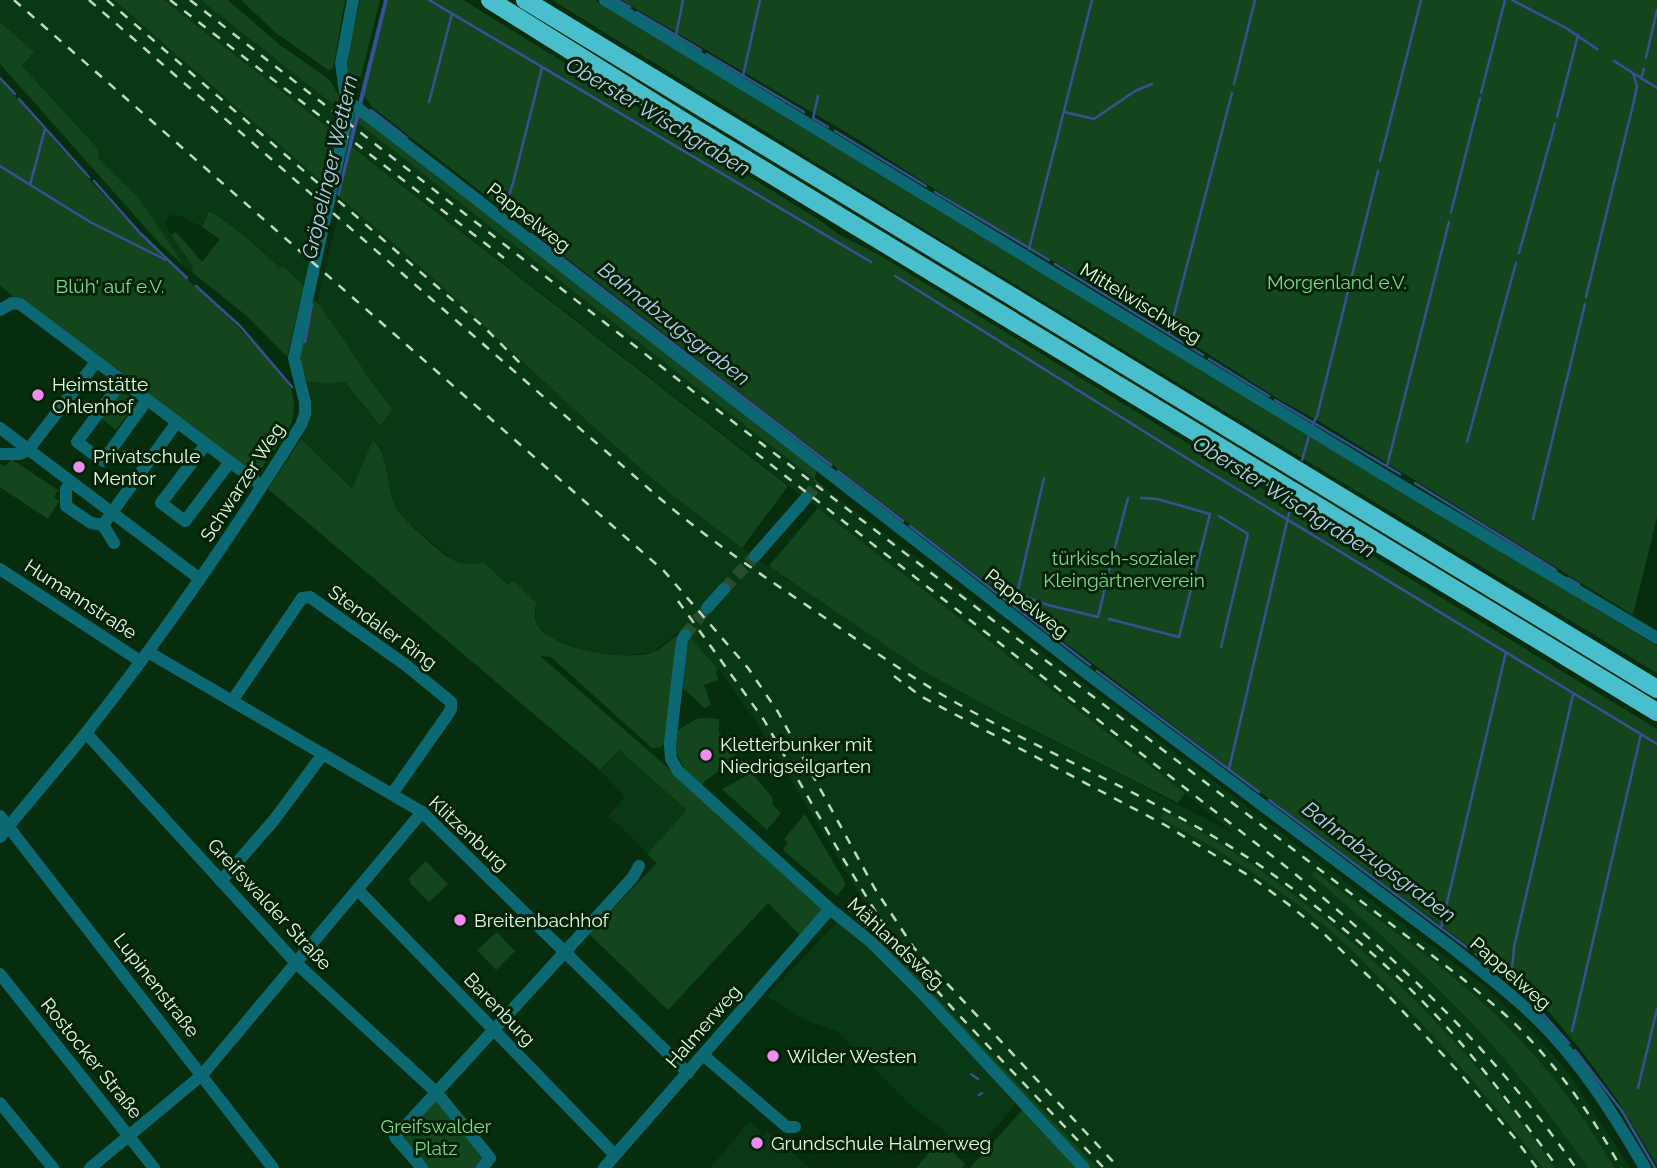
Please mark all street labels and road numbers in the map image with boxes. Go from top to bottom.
street label: Pappelweg [483,178,575,256]
street label: Mittelwischweg [1076,258,1206,348]
street label: Schwarzer Weg [195,418,289,546]
street label: Humannstraße [21,555,141,643]
street label: Pappelweg [981,564,1073,642]
street label: Stendaler Ring [324,580,442,674]
street label: Klitzenburg [425,791,513,875]
street label: Greifswalder Straße [203,834,337,974]
street label: Mählandsweg [843,893,949,993]
street label: Lupinenstraße [110,929,204,1041]
street label: Pappelweg [1466,932,1556,1014]
street label: Barenburg [460,968,540,1050]
street label: Halmerweg [661,980,745,1072]
street label: Rostocker Straße [37,993,147,1123]

